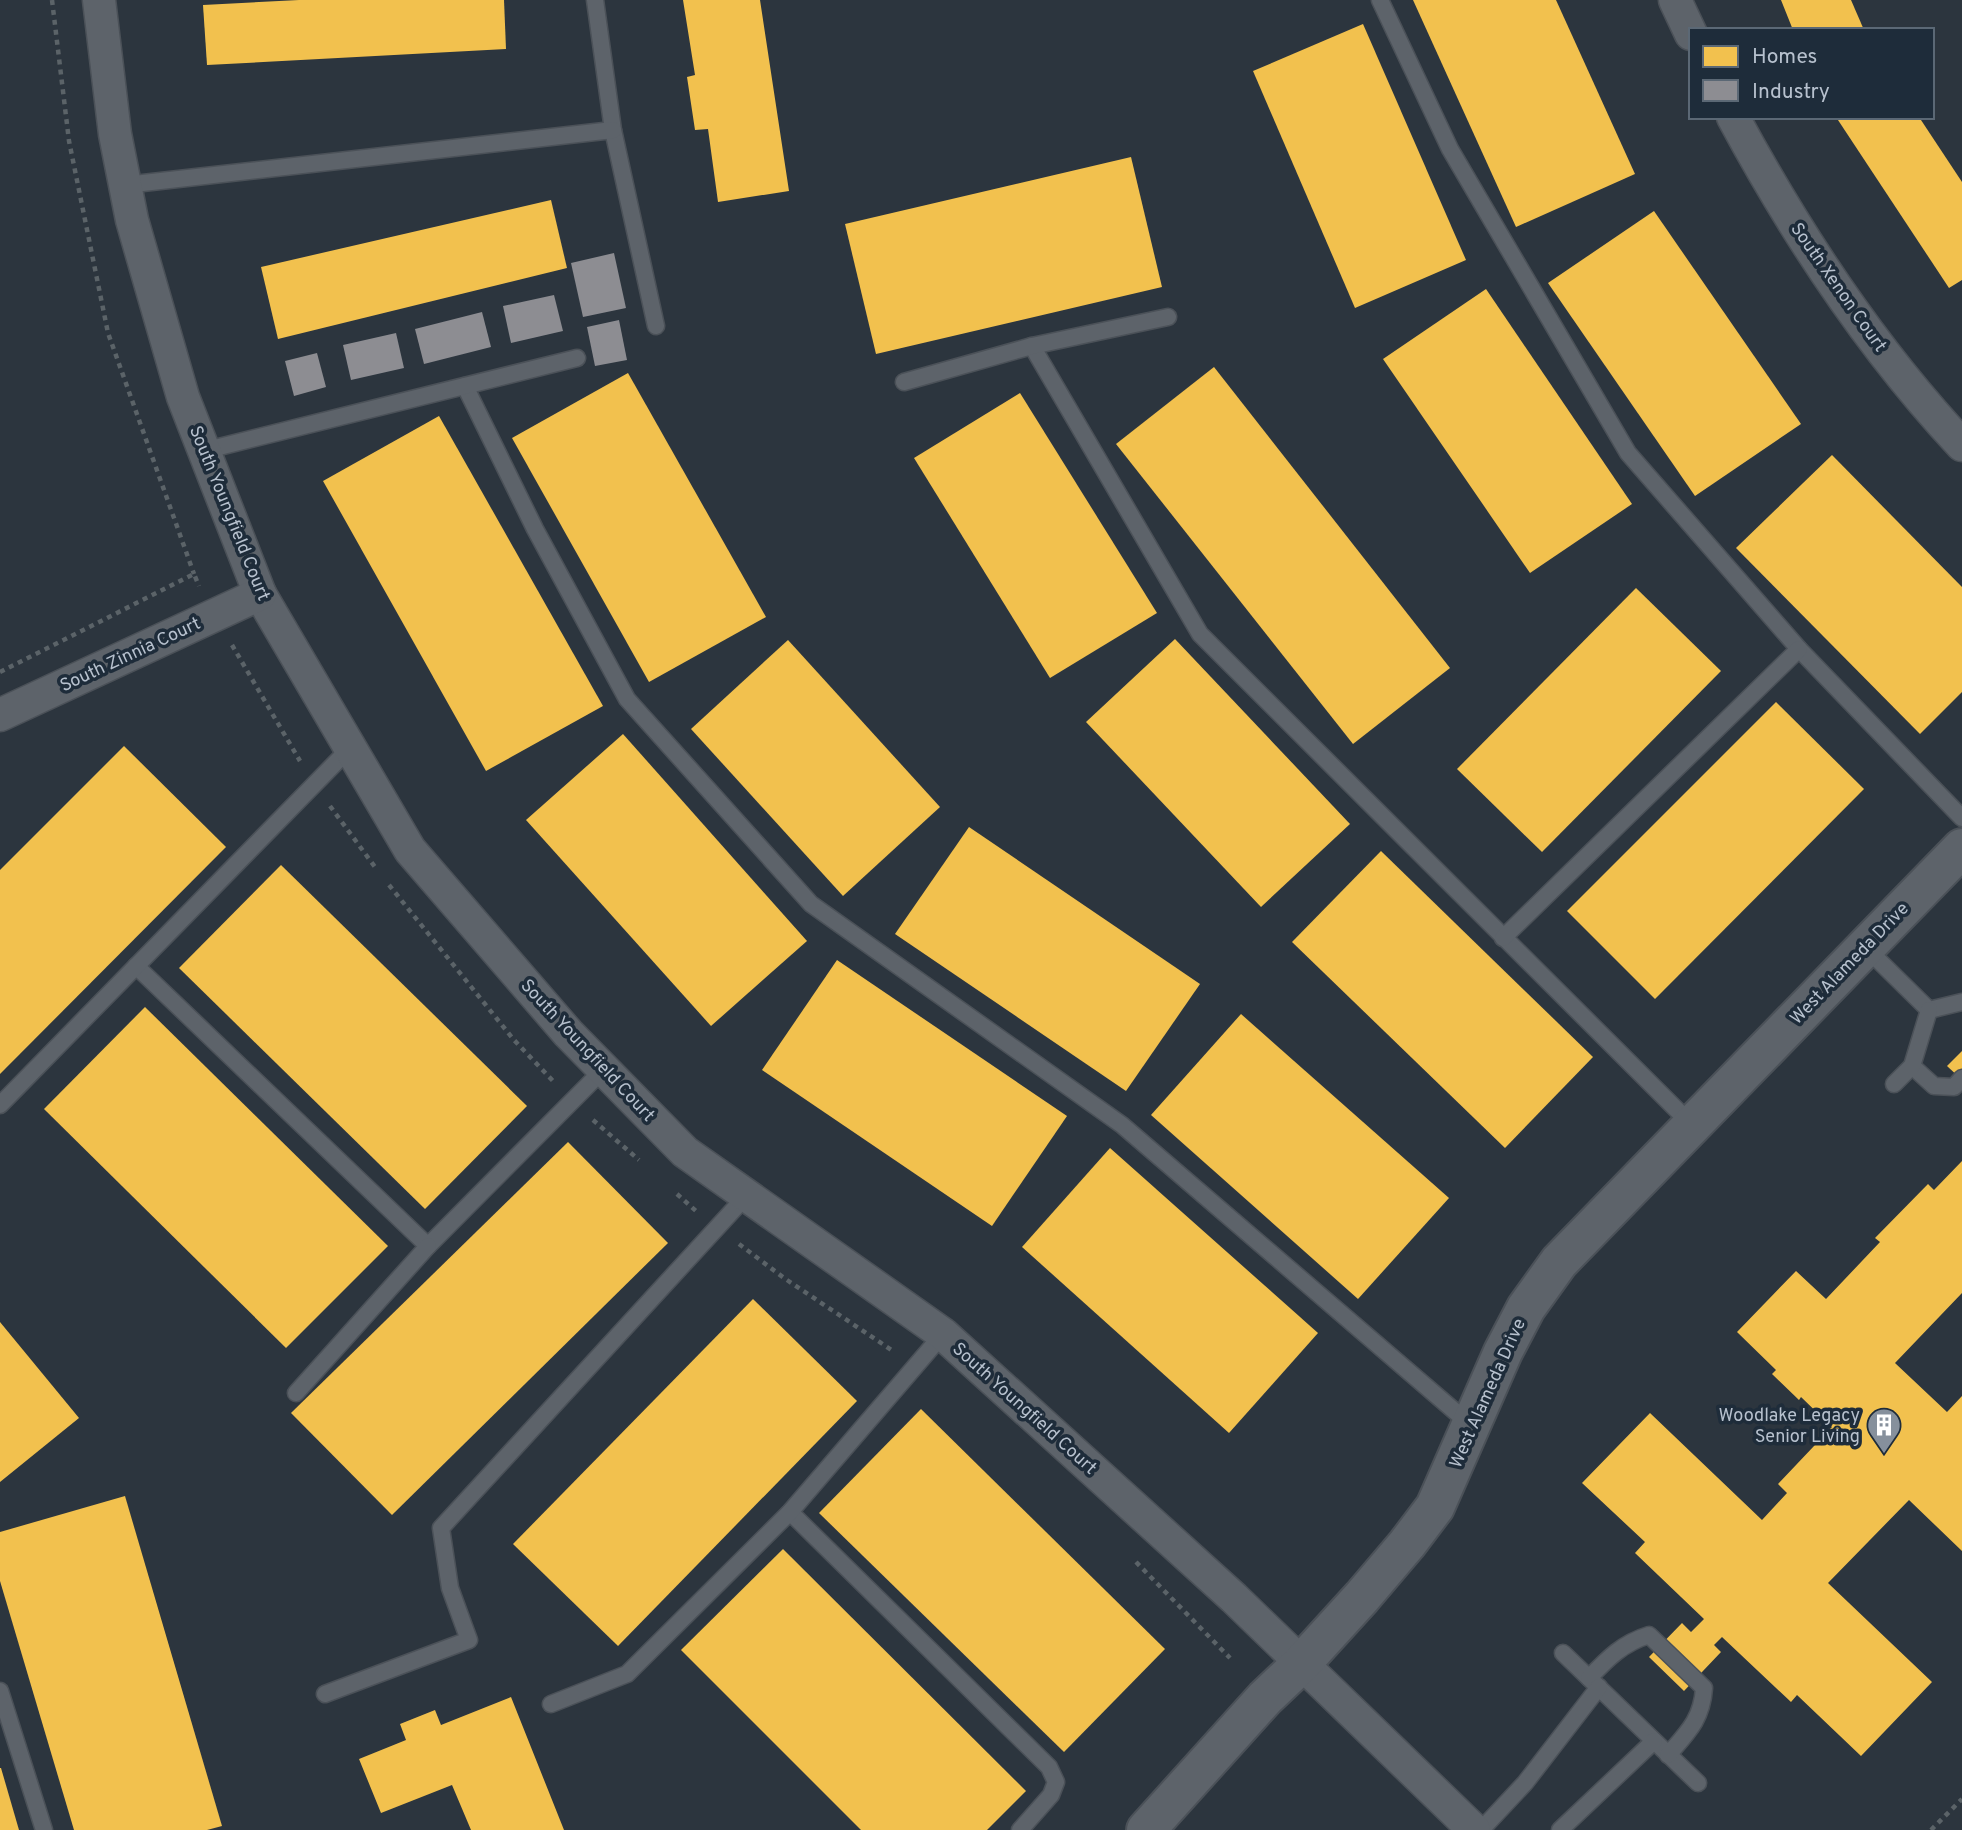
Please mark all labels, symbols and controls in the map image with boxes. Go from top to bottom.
legend [1689,28,1934,119]
text: Homes [1752,44,1817,71]
text: Industry [1752,79,1830,106]
street label: South Xenon Court [1785,219,1891,357]
street label: South Youngfield Court [183,423,274,604]
street label: South Zinnia Court [57,613,205,698]
street label: West Alameda Drive [1786,898,1914,1030]
street label: South Youngfield Court [515,975,659,1127]
street label: West Alameda Drive [1445,1315,1532,1472]
street label: South Youngfield Court [947,1338,1101,1480]
place label: Woodlake Legacy Senior Living [1719,1405,1860,1449]
building icon: Woodlake Legacy Senior Living [1865,1406,1903,1455]

